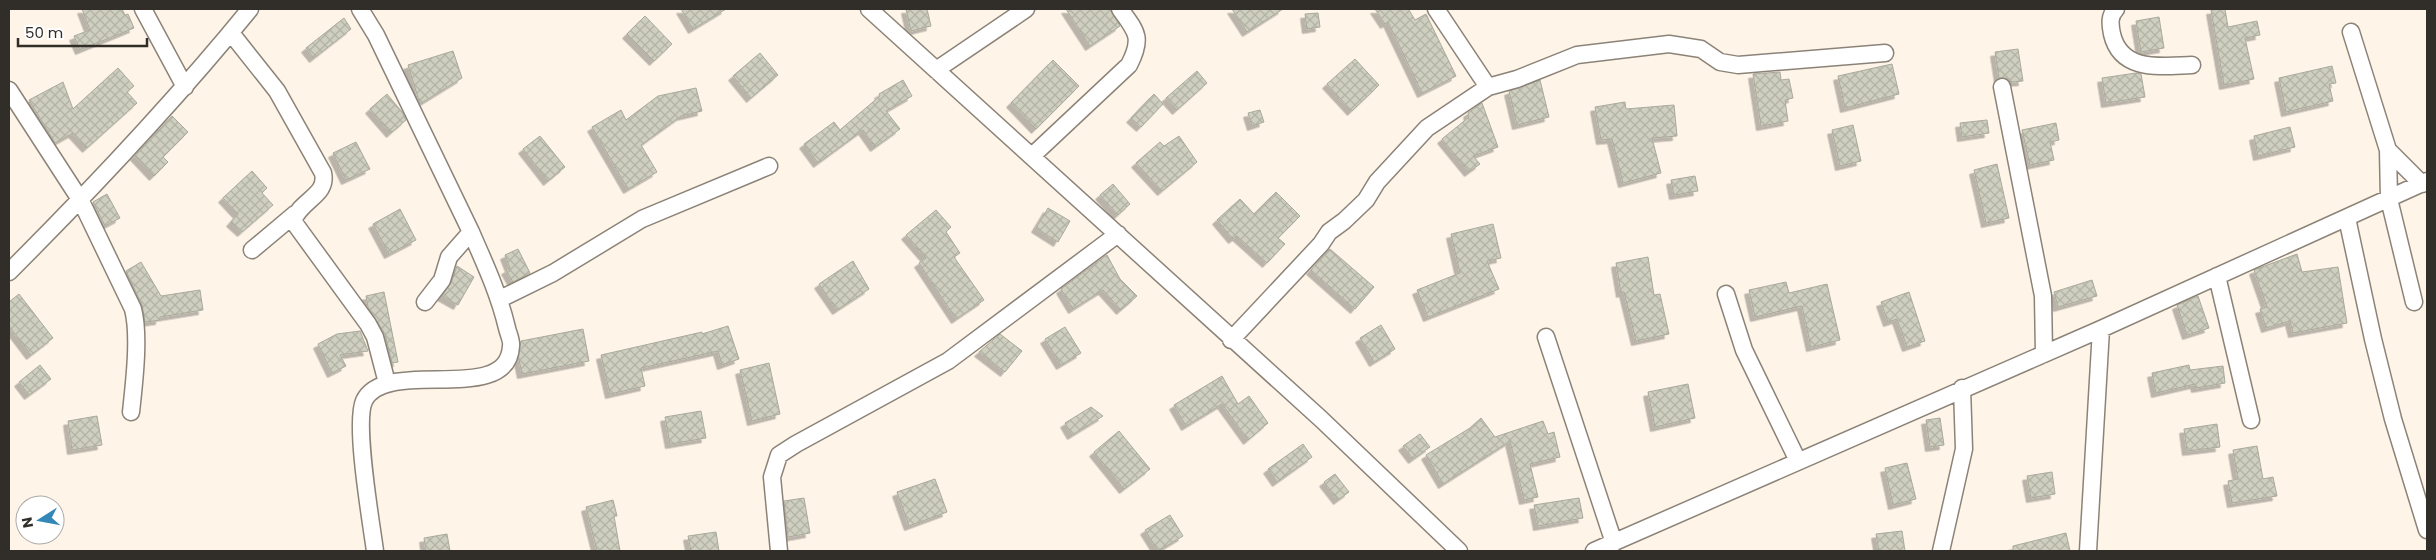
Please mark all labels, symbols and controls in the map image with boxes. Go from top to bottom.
scale bar [18,15,146,47]
text: 50 m [25,22,63,43]
north arrow [15,495,65,545]
text: N [16,515,38,530]

